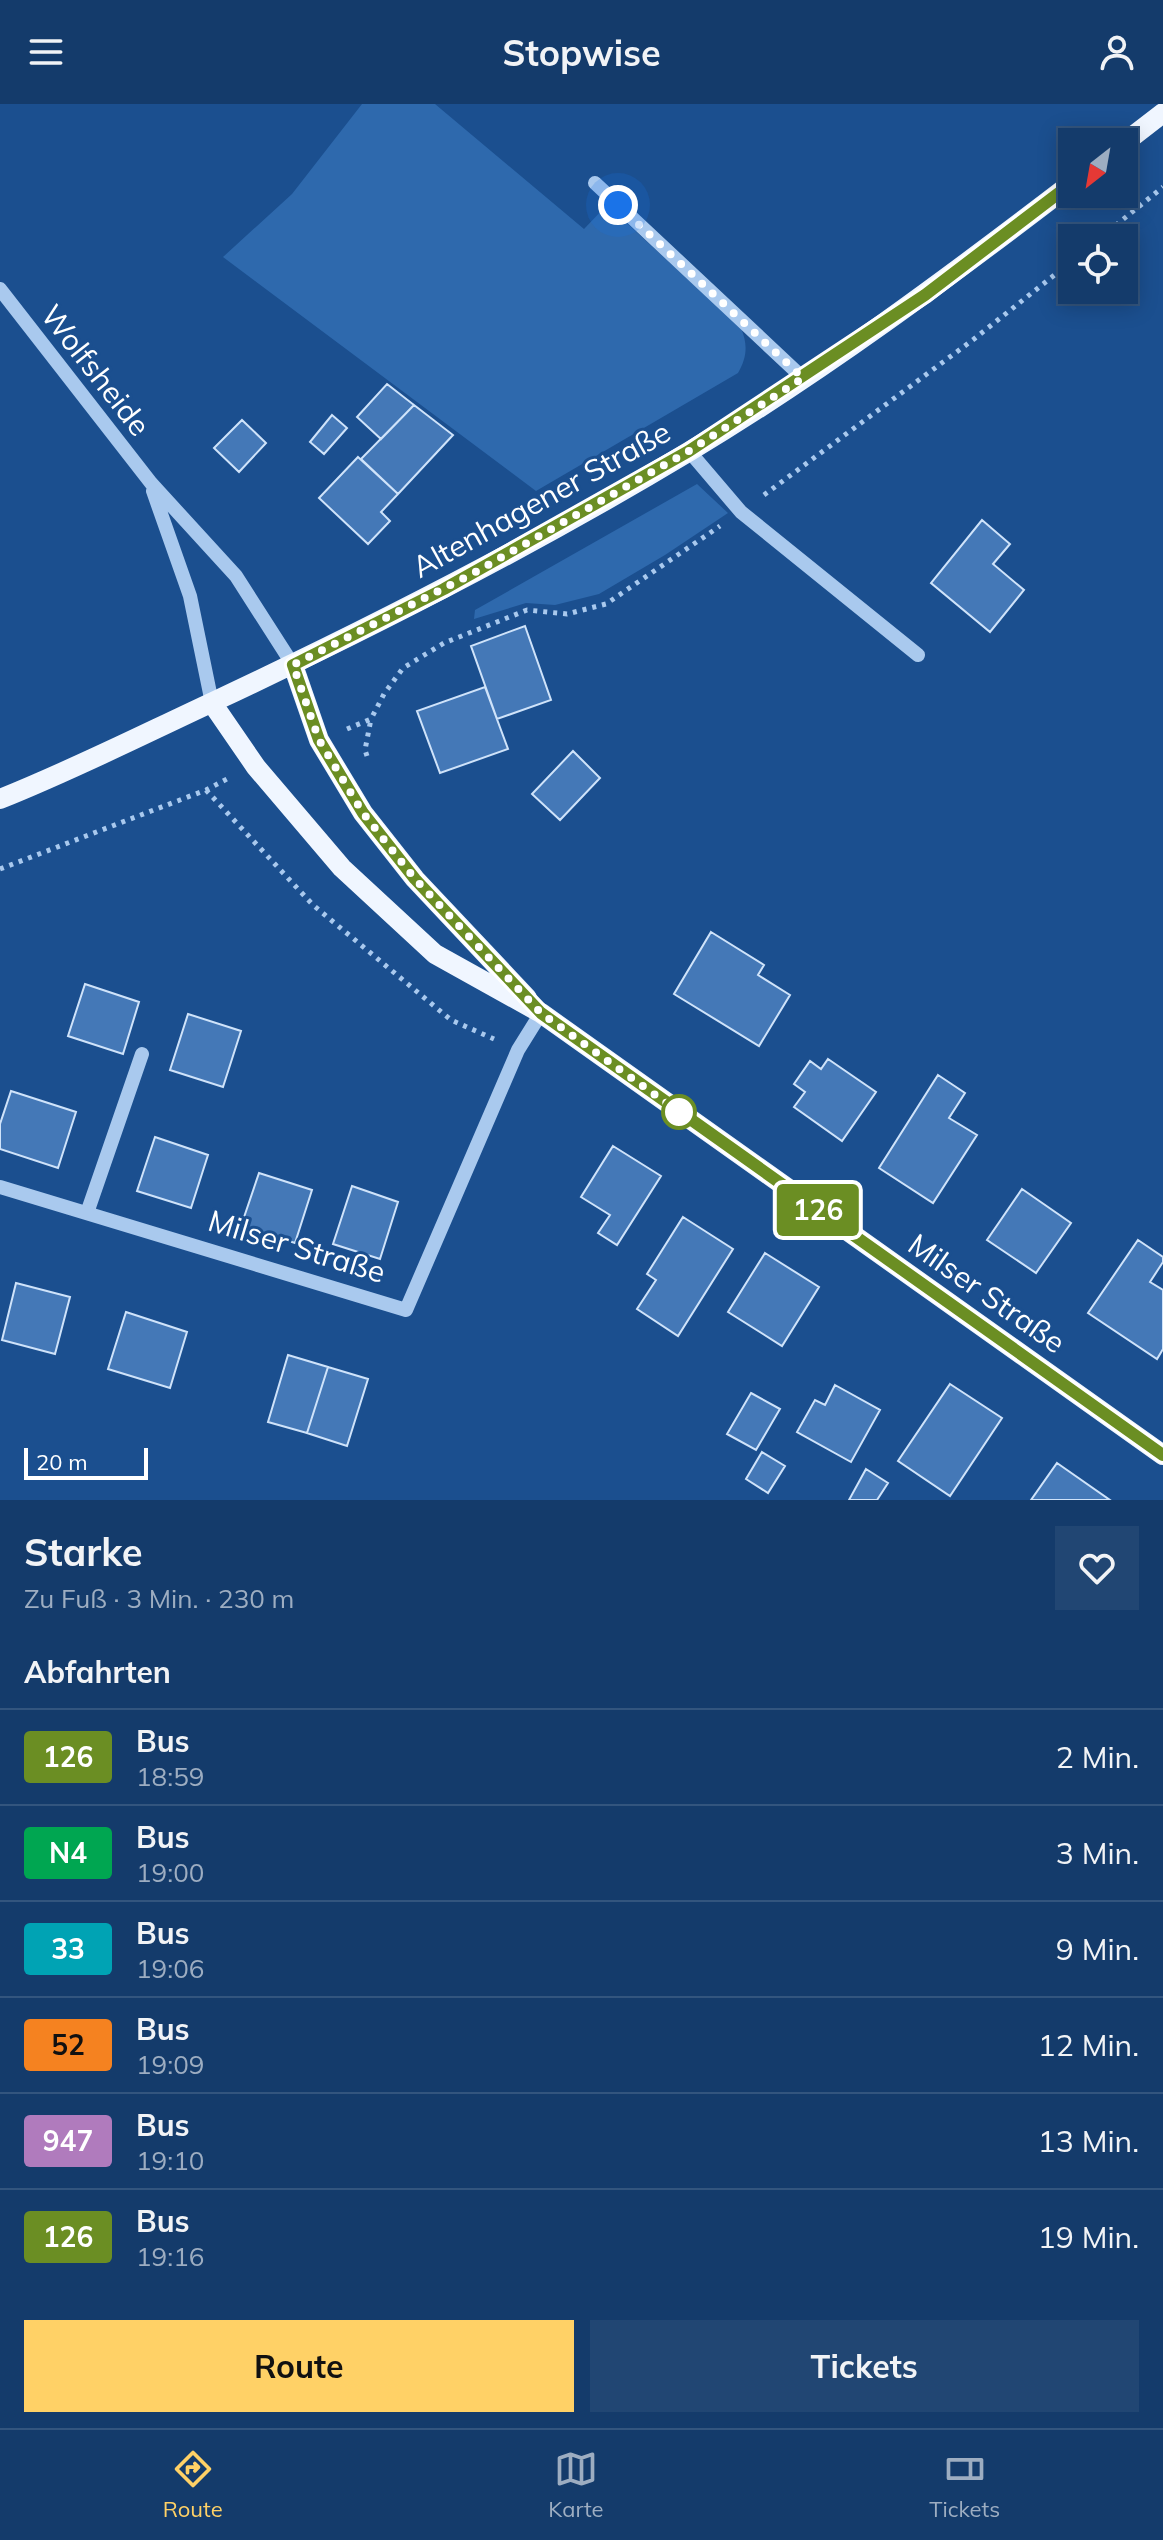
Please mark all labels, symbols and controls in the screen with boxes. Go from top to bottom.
icon: menu [24,30,68,74]
text: Stopwise [502,30,661,75]
icon: person [1095,30,1139,74]
north arrow [1058,128,1138,208]
map controls [1058,128,1138,304]
your location [598,185,638,225]
button: locate [1058,224,1138,304]
street label: Wolfsheide [33,297,159,443]
street label: Altenhagener Straße [405,412,677,586]
unlabelled marker [662,1095,696,1129]
line badge: 126 [772,1184,864,1236]
text: 126 [793,1192,843,1227]
street label: Milser Straße [204,1201,390,1291]
street label: Milser Straße [901,1225,1073,1361]
scale bar [24,1444,148,1480]
text: 20 m [36,1448,87,1476]
button: heart [1055,1526,1139,1610]
text: Starke [24,1528,143,1576]
text: Zu Fuß · 3 Min. · 230 m [24,1582,294,1615]
text: Abfahrten [24,1653,171,1691]
text: Bus [136,1722,190,1760]
text: 2 Min. [1056,1738,1139,1776]
text: 126 [43,1739,93,1774]
text: 18:59 [136,1760,204,1793]
text: Bus [136,1818,190,1856]
text: 3 Min. [1056,1834,1139,1872]
text: N4 [49,1835,87,1870]
text: 19:00 [136,1856,204,1889]
text: Bus [136,1914,190,1952]
text: 9 Min. [1056,1930,1139,1968]
text: 33 [51,1931,85,1966]
text: 19:06 [136,1952,204,1985]
text: Bus [136,2010,190,2048]
text: 12 Min. [1038,2026,1139,2064]
text: 52 [51,2027,85,2062]
text: 19:09 [136,2048,204,2081]
text: Bus [136,2106,190,2144]
text: 13 Min. [1038,2122,1139,2160]
text: 947 [43,2123,93,2158]
text: 19:10 [136,2144,204,2177]
text: Bus [136,2202,190,2240]
text: 19 Min. [1038,2218,1139,2256]
text: 126 [43,2219,93,2254]
text: 19:16 [136,2240,204,2273]
button: Route [24,2320,574,2412]
button: Tickets [590,2320,1139,2412]
tab: Route [163,2447,223,2523]
tab: Karte [548,2447,604,2523]
tab: Tickets [929,2447,1000,2523]

